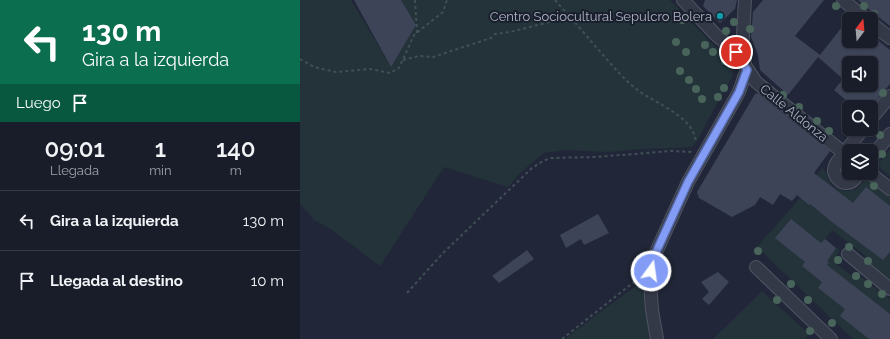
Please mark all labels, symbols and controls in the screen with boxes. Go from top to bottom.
place label: Centro Sociocultural Sepulcro Bolera [490,9,712,24]
marker: Centro Sociocultural Sepulcro Bolera [715,11,725,21]
north arrow [842,12,878,48]
map controls [842,12,878,180]
text: 130 m [82,15,161,48]
icon: left [16,16,68,68]
pin [719,35,753,69]
icon: arrive [725,41,747,63]
text: Gira a la izquierda [82,49,229,70]
button: sound [842,56,878,92]
street label: Calle Aldonza [757,81,831,145]
icon: arrive [69,92,91,114]
text: Luego [16,94,61,112]
button: search [842,100,878,136]
text: 09:01 [44,134,105,163]
text: 1 [155,134,166,163]
text: 140 [216,134,256,163]
button: layers [842,144,878,180]
text: Llegada [50,163,99,178]
text: min [149,163,172,178]
text: m [230,163,242,178]
icon: left [16,210,38,232]
text: Gira a la izquierda [50,212,179,230]
text: 130 m [243,212,284,230]
position arrow [630,250,672,292]
icon: arrive [16,270,38,292]
text: Llegada al destino [50,272,183,290]
text: 10 m [251,272,284,290]

